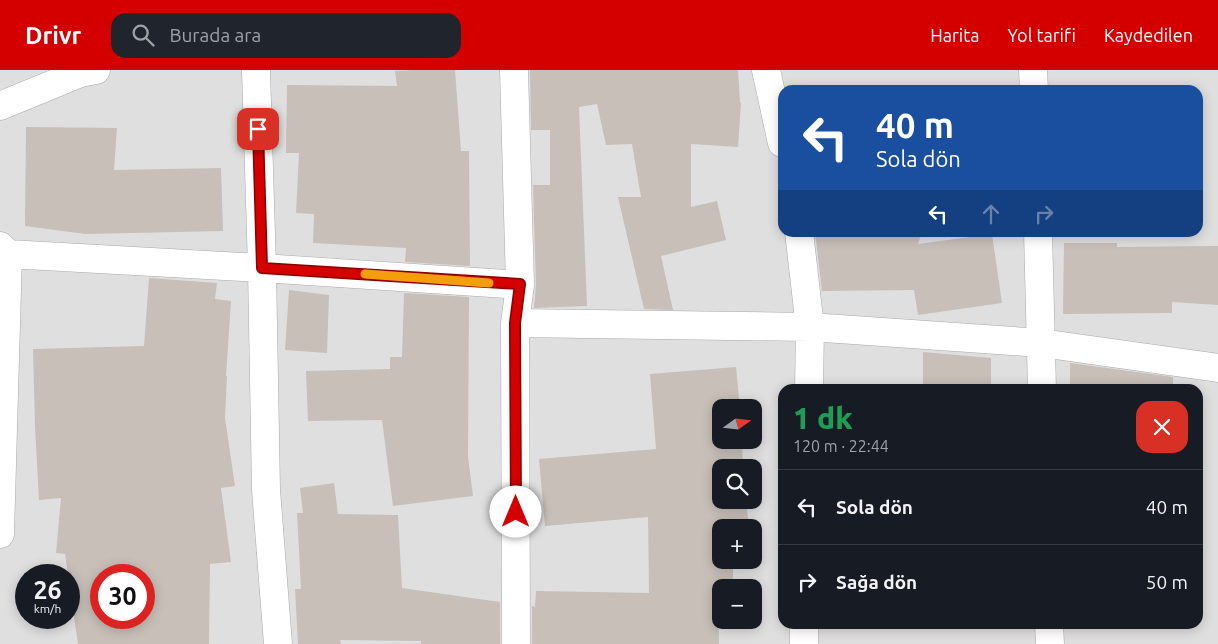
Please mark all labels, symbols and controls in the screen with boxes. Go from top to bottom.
search box [111,13,461,58]
icon: search [129,21,157,49]
text: Drivr [25,22,81,49]
text: Burada ara [169,24,261,46]
text: Harita [930,25,979,45]
text: Yol tarifi [1007,25,1076,45]
text: Kaydedilen [1104,25,1193,45]
icon: left [793,105,858,170]
text: 40 m [876,105,954,145]
pin [237,108,279,150]
icon: arrive [244,115,272,143]
text: Sola dön [876,146,961,171]
icon: left [924,200,952,228]
icon: ahead [977,200,1005,228]
icon: right [1030,200,1058,228]
north arrow [712,399,762,449]
map controls [712,399,762,629]
text: 1 dk [793,401,853,435]
button: close [1136,401,1188,453]
text: 120 m · 22:44 [793,437,889,455]
button: search [712,459,762,509]
position arrow [489,485,541,537]
icon: left [793,493,821,521]
text: Sola dön [836,496,913,518]
text: 40 m [1146,496,1188,518]
button: + [712,519,762,569]
speed limit sign: 30 [90,564,155,629]
icon: right [793,568,821,596]
text: Sağa dön [836,571,917,593]
text: 50 m [1146,571,1188,593]
text: 26 [33,576,62,604]
button: − [712,579,762,629]
text: km/h [34,602,61,615]

